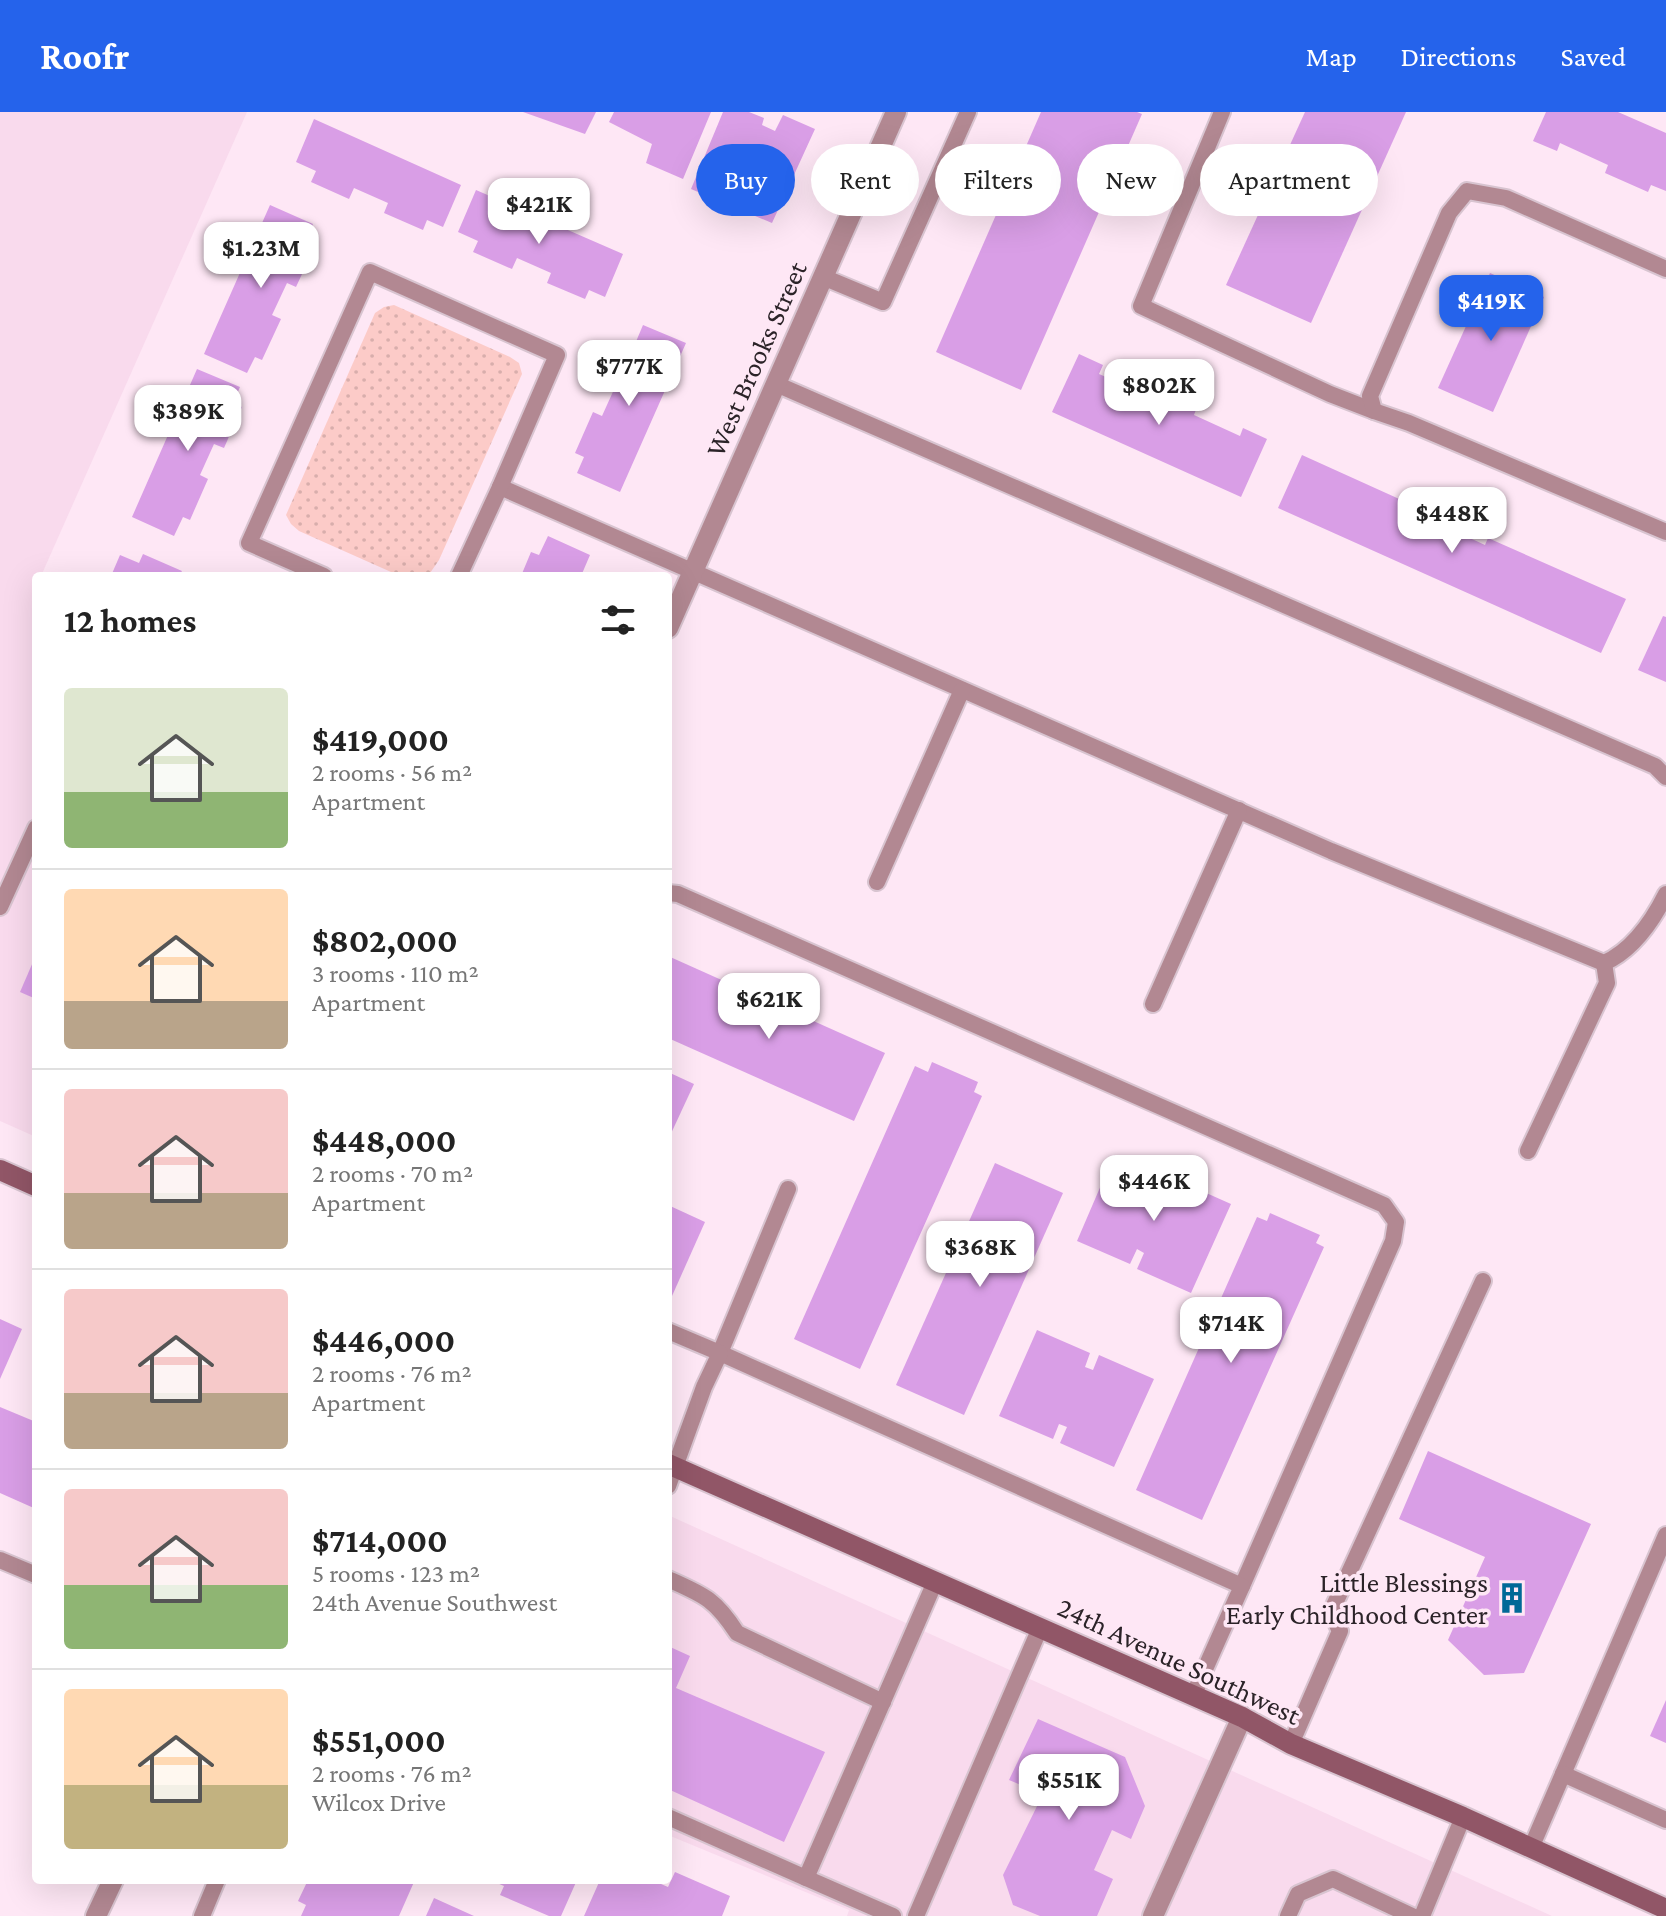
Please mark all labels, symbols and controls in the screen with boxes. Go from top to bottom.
text: Roofr [40,35,130,77]
text: Map [1306,41,1357,72]
text: Directions [1401,41,1516,72]
text: Saved [1560,41,1626,72]
chip: Buy [696,144,795,216]
chip: Rent [811,144,919,216]
chip: Filters [935,144,1061,216]
chip: New [1077,144,1184,216]
chip: Apartment [1200,144,1378,216]
pin: $421K [483,178,595,246]
text: $421K [506,189,572,218]
pin: $1.23M [196,222,326,290]
text: $1.23M [222,233,300,262]
street label: West Brooks Street [699,256,813,461]
pin: $419K [1435,275,1547,343]
text: $419K [1457,286,1525,315]
pin: $777K [573,340,685,408]
text: $777K [596,351,662,380]
pin: $802K [1103,359,1215,427]
text: $802K [1122,370,1196,399]
pin: $389K [132,385,244,453]
text: $389K [152,396,224,425]
pin: $448K [1396,487,1508,555]
text: $448K [1416,498,1488,527]
icon: filters [596,598,640,642]
text: 12 homes [64,602,196,639]
icon: home [128,720,224,816]
text: $419,000 [312,721,449,758]
text: 2 rooms · 56 m² [312,758,472,787]
text: Apartment [312,787,425,816]
icon: home [128,921,224,1017]
text: $802,000 [312,922,458,959]
text: 3 rooms · 110 m² [312,959,479,988]
pin: $621K [713,973,825,1041]
text: $621K [736,984,802,1013]
text: Apartment [312,988,425,1017]
icon: home [128,1121,224,1217]
text: $448,000 [312,1122,457,1159]
pin: $446K [1098,1155,1210,1223]
text: 2 rooms · 70 m² [312,1159,473,1188]
text: $446K [1118,1166,1190,1195]
text: Apartment [312,1188,425,1217]
pin: $368K [924,1221,1036,1289]
text: $368K [944,1232,1016,1261]
pin: $714K [1175,1297,1287,1365]
text: $714K [1198,1308,1264,1337]
icon: home [128,1321,224,1417]
text: $446,000 [312,1322,455,1359]
text: 2 rooms · 76 m² [312,1359,472,1388]
text: Apartment [312,1388,425,1417]
icon: home [128,1521,224,1617]
text: $714,000 [312,1522,448,1559]
text: 5 rooms · 123 m² [312,1559,480,1588]
place label: Little Blessings Early Childhood Center [1226,1567,1488,1630]
building icon: Little Blessings Early Childhood Center [1495,1581,1529,1615]
text: 24th Avenue Southwest [312,1588,557,1617]
street label: 24th Avenue Southwest [1053,1591,1306,1731]
icon: home [128,1721,224,1817]
text: $551,000 [312,1722,446,1759]
pin: $551K [1013,1754,1125,1822]
text: 2 rooms · 76 m² [312,1759,472,1788]
text: $551K [1037,1765,1101,1794]
text: Wilcox Drive [312,1788,446,1817]

